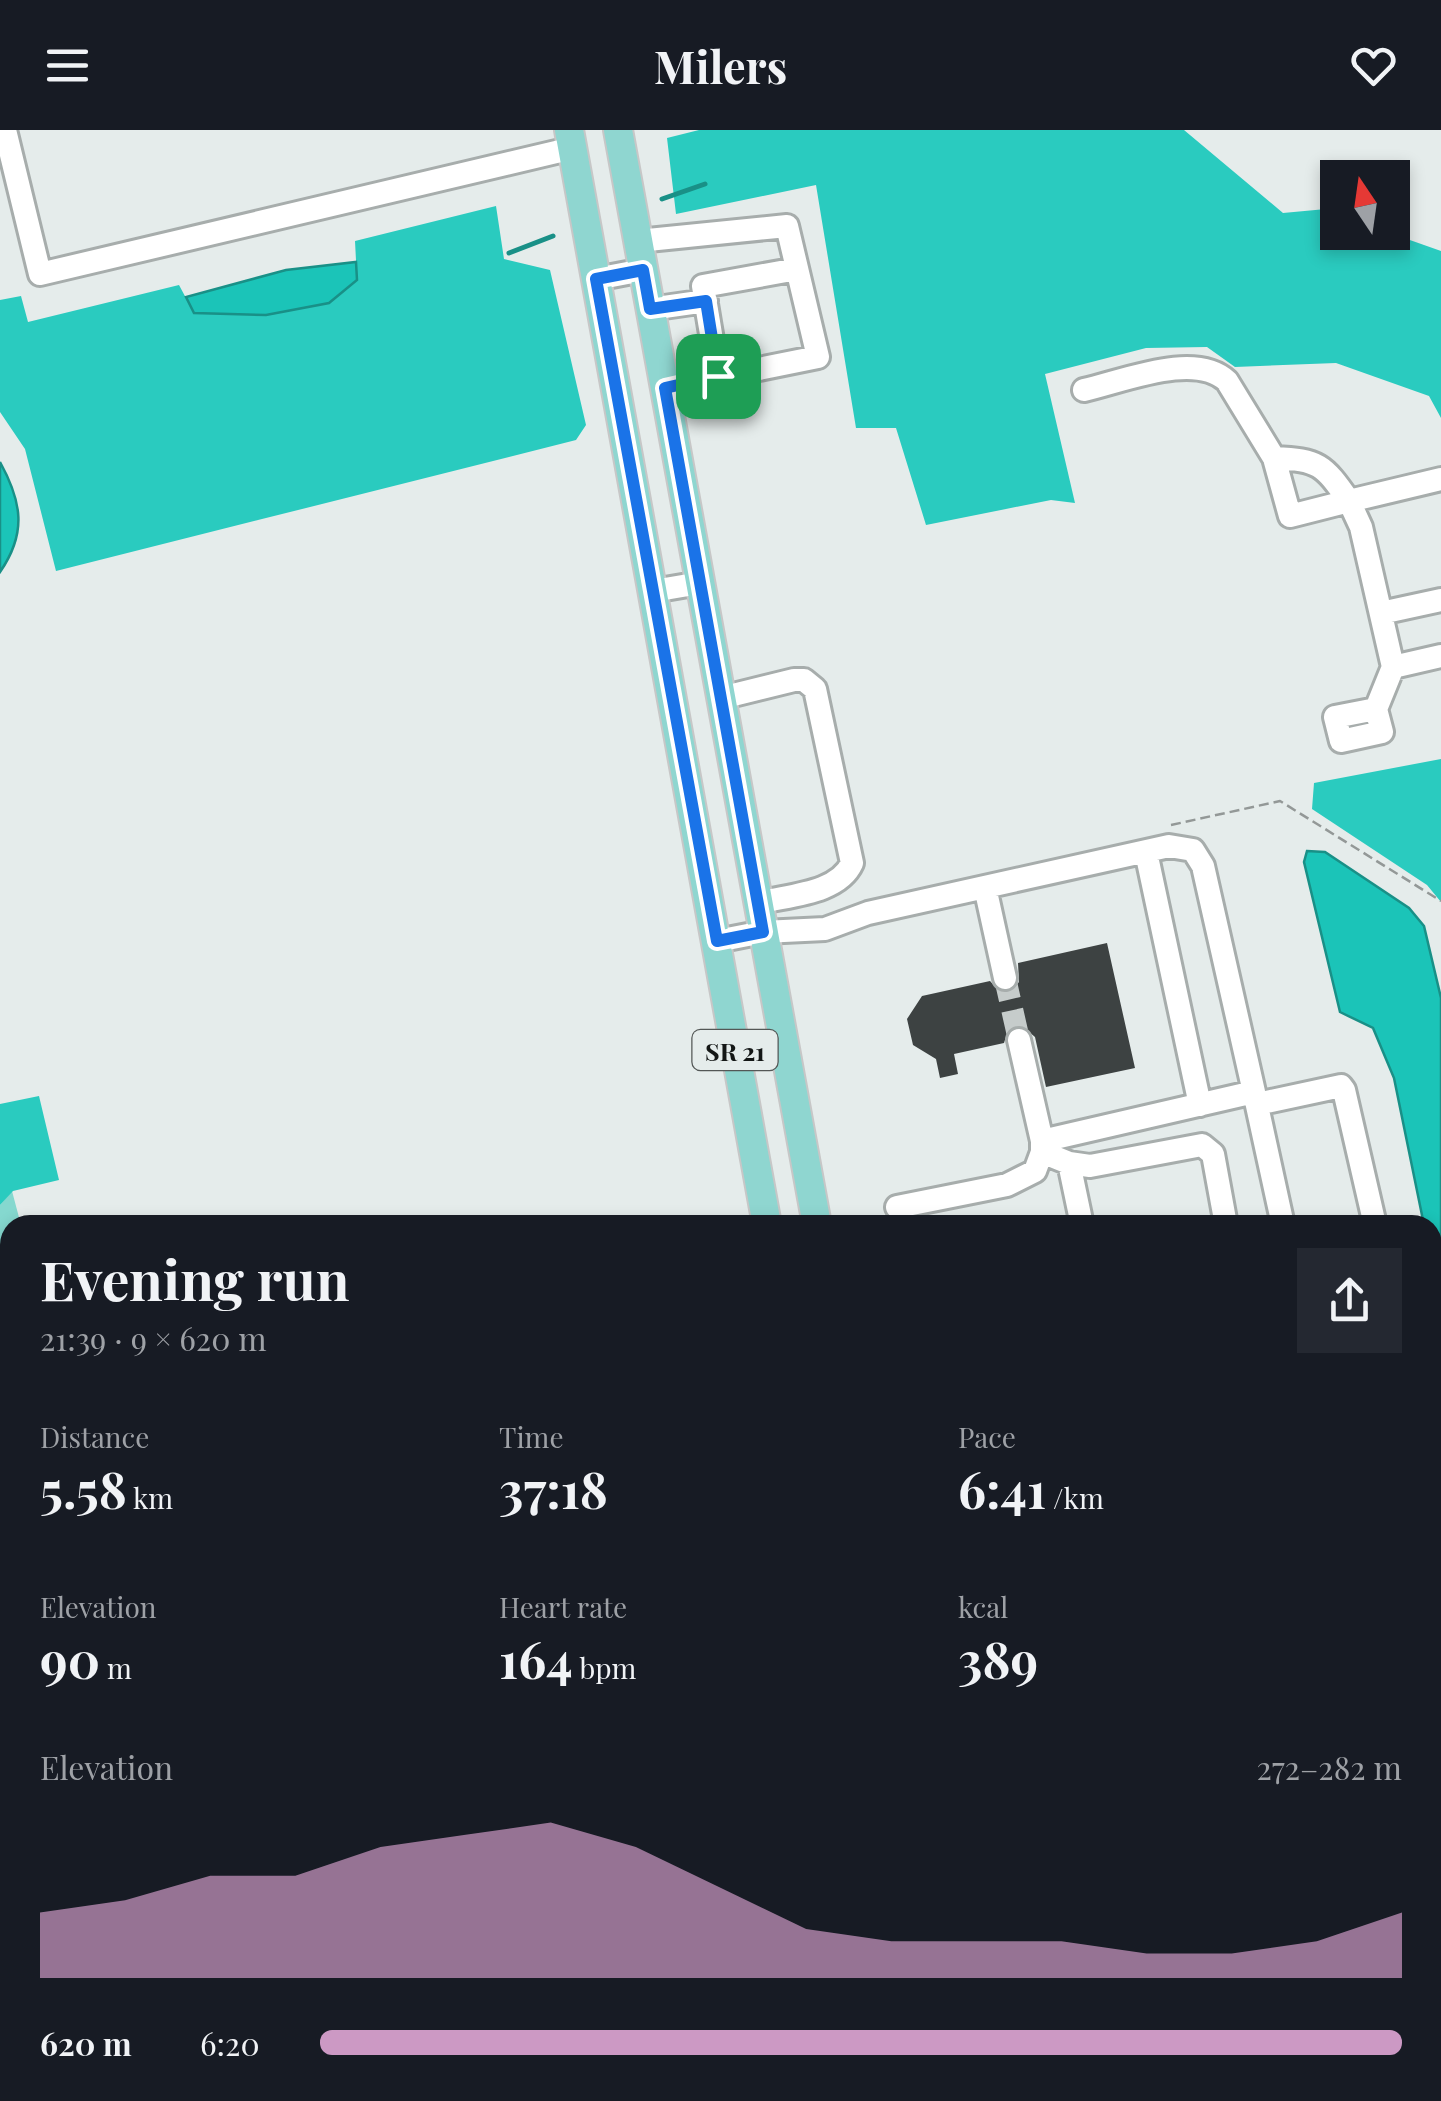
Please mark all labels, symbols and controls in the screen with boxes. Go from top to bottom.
text: Milers [654,35,787,95]
icon: menu [40,38,95,93]
icon: heart [1346,38,1401,93]
north arrow [1320,160,1410,250]
map controls [1320,160,1410,250]
pin [676,334,761,419]
icon: arrive [691,349,746,404]
road number: SR 21 [692,1030,778,1070]
text: Evening run [40,1241,350,1315]
button: share [1297,1248,1402,1353]
text: 21:39 · 9 × 620 m [40,1316,267,1359]
text: Distance [40,1418,149,1455]
text: Time [499,1418,564,1455]
text: Pace [958,1418,1016,1455]
text: 5.58 [40,1455,127,1522]
text: 37:18 [499,1455,608,1522]
text: 6:41 [958,1455,1046,1522]
text: km [127,1479,173,1516]
text: /km [1046,1479,1104,1516]
text: Elevation [40,1588,156,1625]
text: Heart rate [499,1588,627,1625]
text: kcal [958,1588,1008,1625]
text: 90 [40,1625,100,1692]
text: 164 [499,1625,573,1692]
text: 389 [958,1625,1038,1692]
text: m [100,1649,132,1686]
text: bpm [573,1649,636,1686]
text: Elevation [40,1745,173,1788]
text: 272–282 m [1256,1745,1402,1788]
text: 620 m [40,2021,132,2064]
text: 6:20 [200,2021,260,2064]

